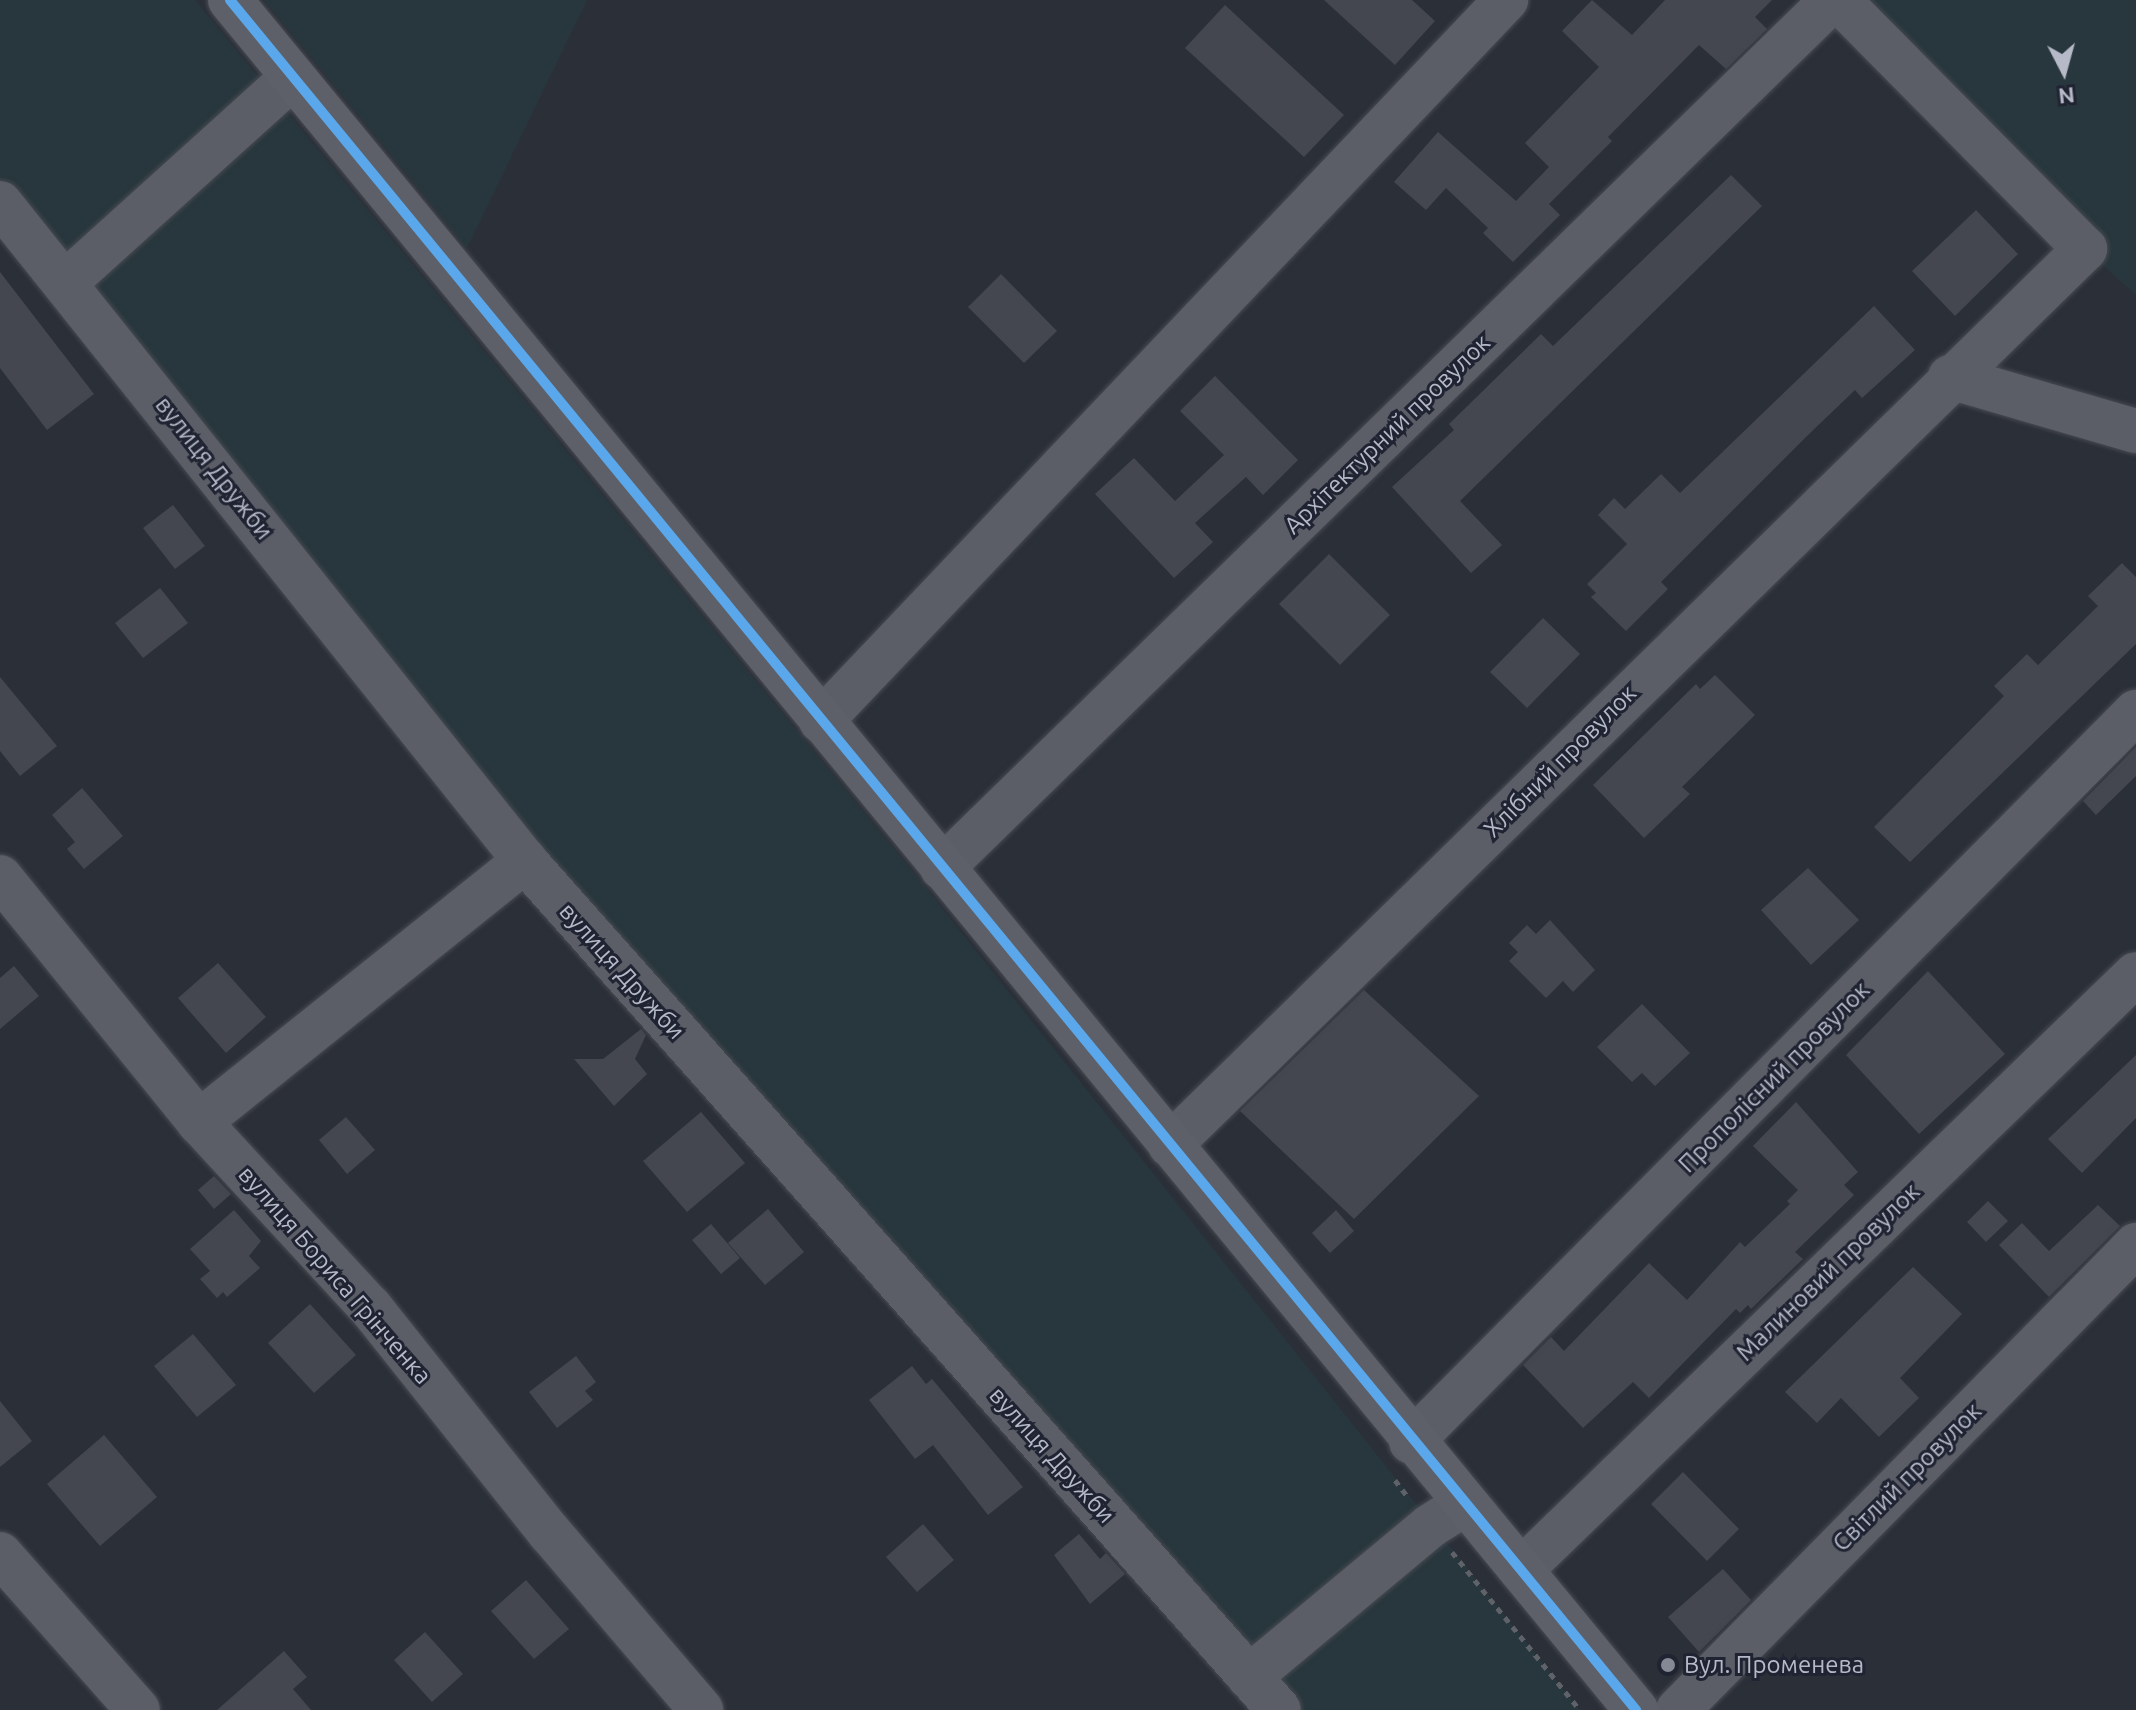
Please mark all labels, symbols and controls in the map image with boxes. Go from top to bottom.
north arrow [2024,32,2104,112]
text: N [2057,83,2076,110]
street label: Архітектурний провулок [1278,328,1496,540]
street label: вулиця Дружби [149,391,279,545]
street label: Хлібний провулок [1478,679,1642,843]
street label: вулиця Дружби [553,897,691,1045]
street label: Прополісний провулок [1673,976,1875,1178]
street label: вулиця Бориса Грінченка [232,1160,438,1390]
street label: Малиновий провулок [1730,1177,1926,1367]
street label: вулиця Дружби [983,1381,1121,1529]
street label: Світлий провулок [1827,1397,1987,1557]
place label: Вул. Променева [1684,1651,1864,1679]
marker: Вул. Променева [1659,1656,1677,1674]

